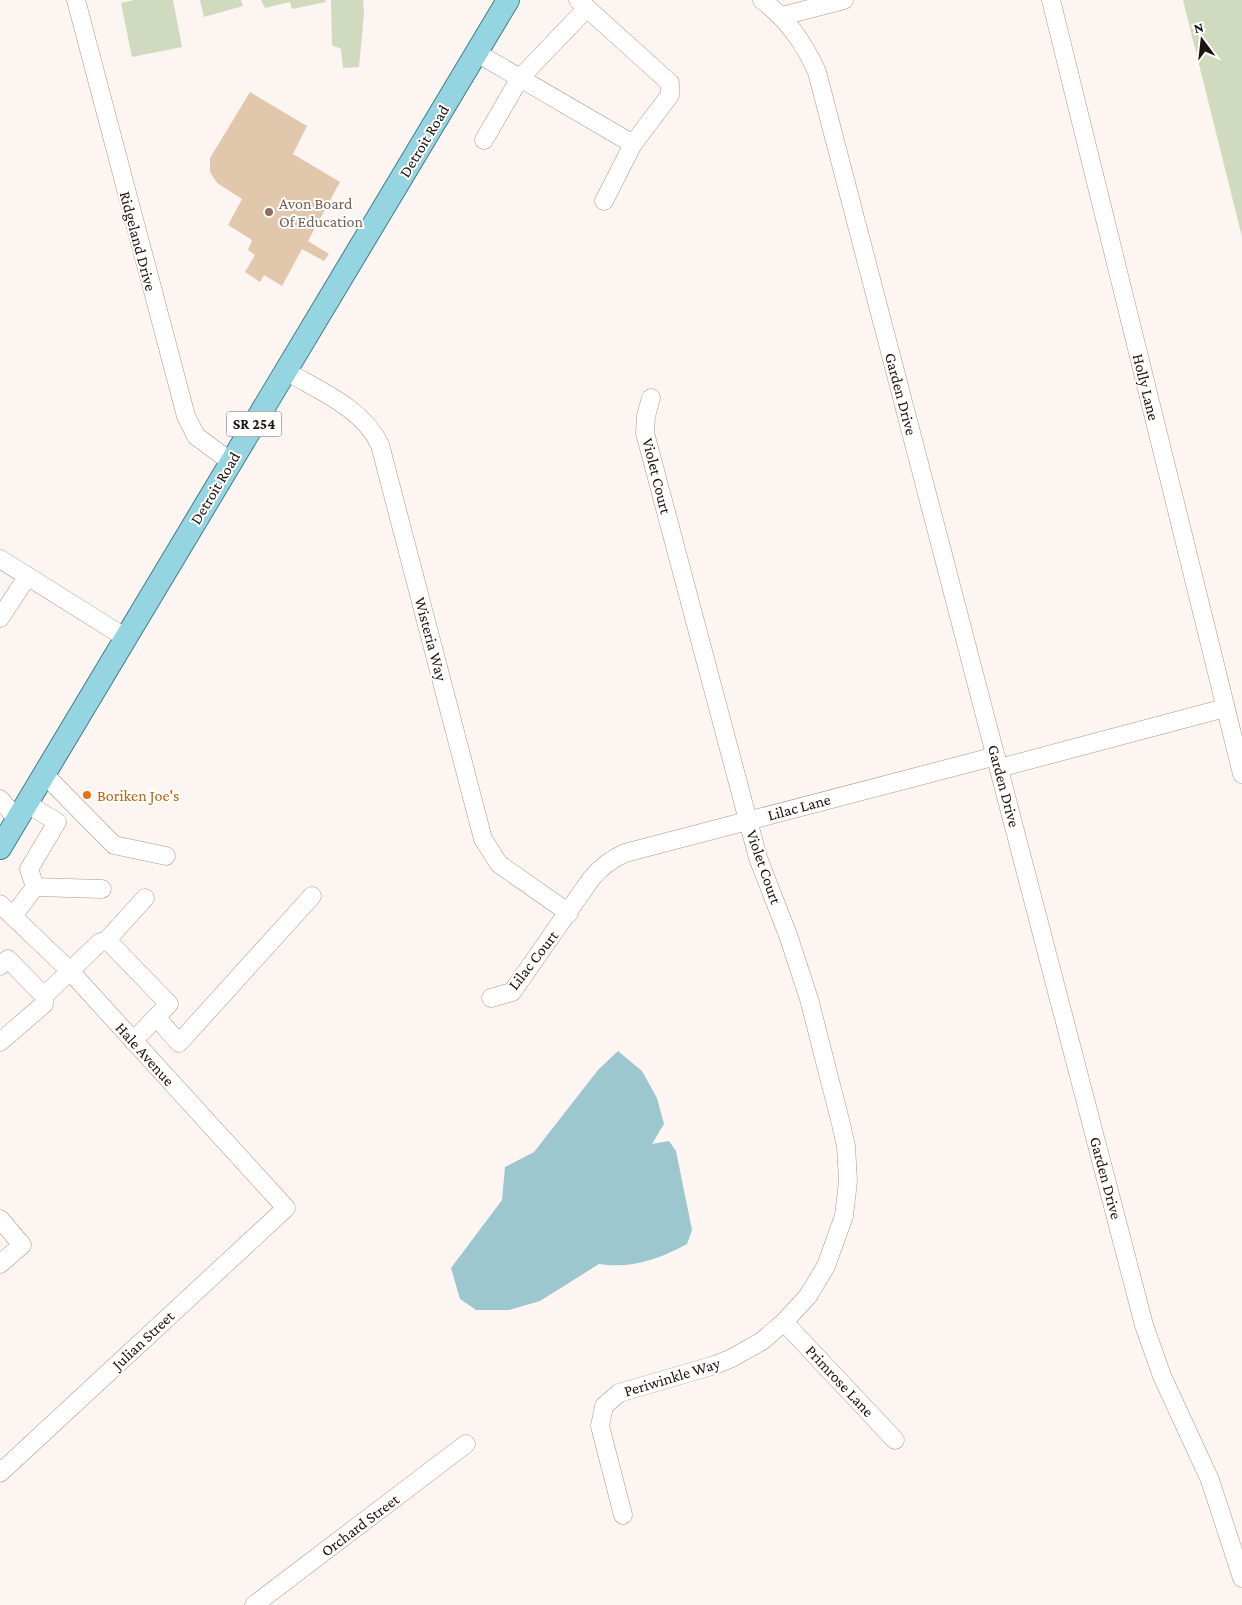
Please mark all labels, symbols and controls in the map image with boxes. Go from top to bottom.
north arrow [1177,15,1227,65]
text: N [1192,18,1206,36]
street label: Detroit Road [396,101,452,180]
street label: Ridgeland Drive [116,189,159,293]
place label: Avon Board Of Education [279,195,364,230]
marker: Avon Board Of Education [263,206,275,218]
street label: Garden Drive [882,351,920,437]
street label: Holly Lane [1129,352,1163,422]
road number: SR 254 [226,412,282,436]
street label: Violet Court [639,436,675,516]
street label: Detroit Road [187,448,243,527]
street label: Wisteria Way [411,595,451,684]
street label: Garden Drive [985,743,1023,829]
place label: Boriken Joe's [97,787,179,805]
marker: Boriken Joe's [81,789,93,801]
street label: Lilac Lane [766,790,832,824]
street label: Violet Court [743,828,785,907]
street label: Lilac Court [505,927,562,993]
street label: Hale Avenue [112,1019,178,1089]
street label: Garden Drive [1087,1135,1125,1221]
street label: Julian Street [107,1307,179,1375]
street label: Primrose Lane [803,1342,877,1420]
street label: Periwinkle Way [622,1354,723,1401]
street label: Orchard Street [318,1490,403,1560]

